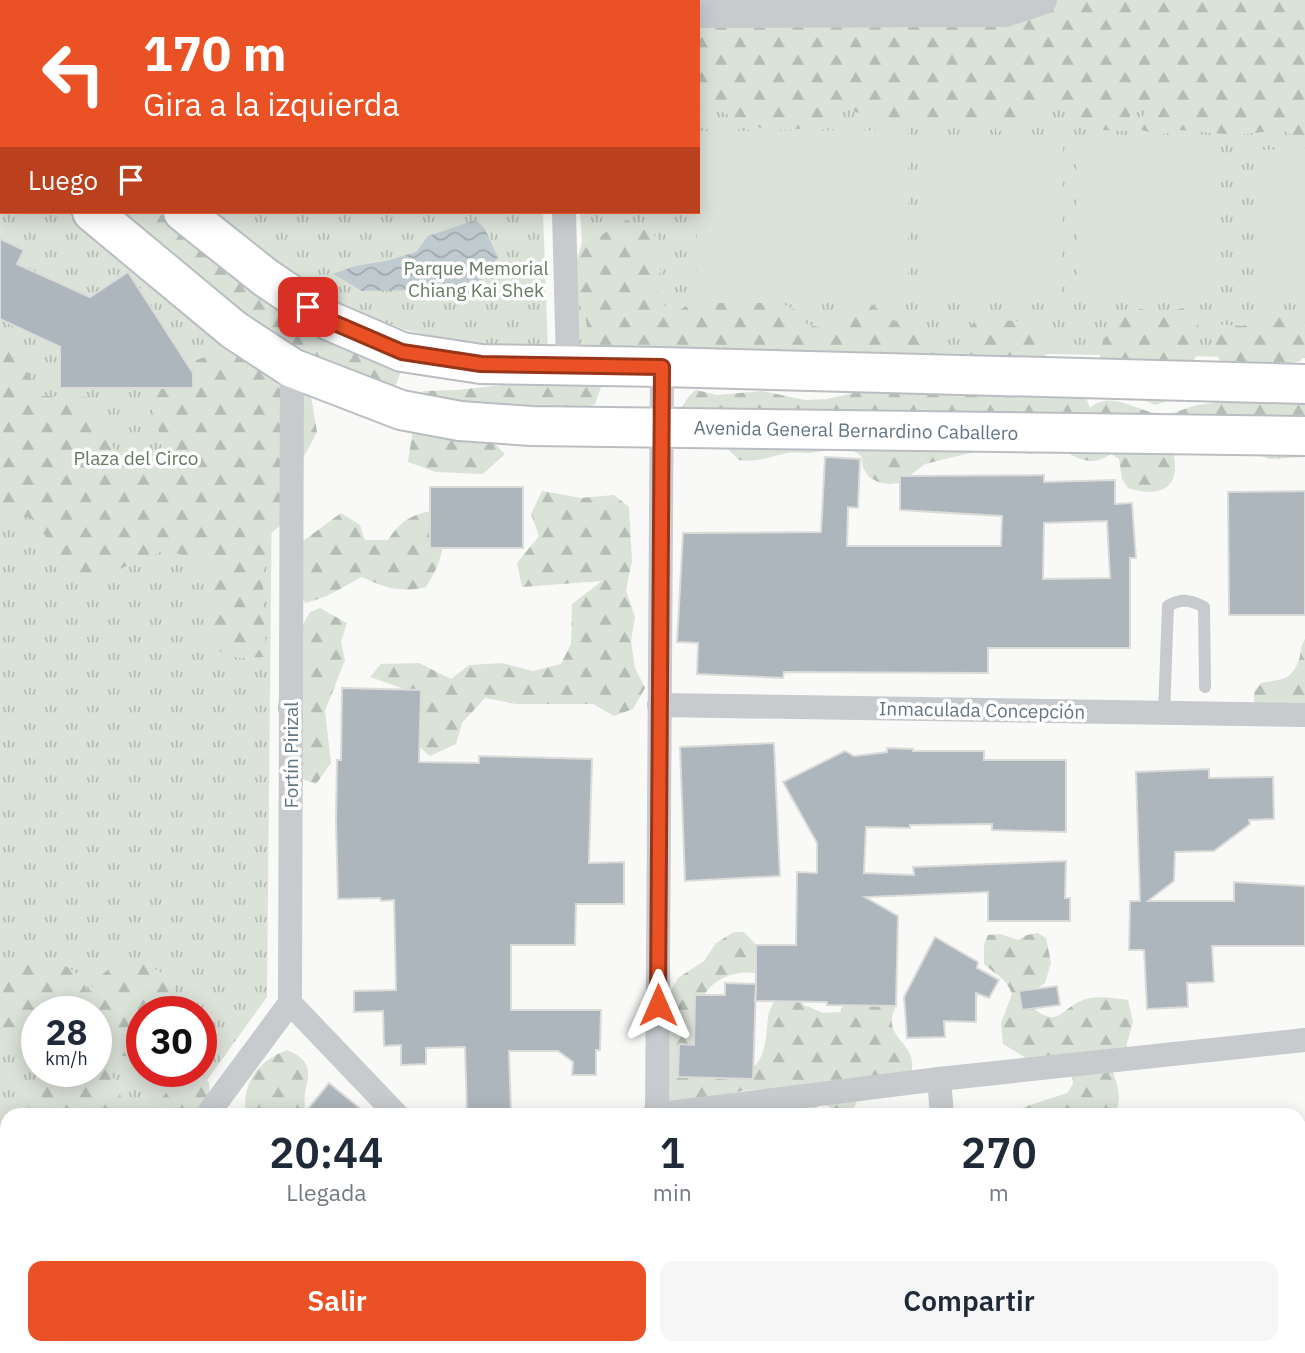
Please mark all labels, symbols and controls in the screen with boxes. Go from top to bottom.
text: 170 m [143,21,287,84]
icon: left [28,28,119,119]
text: Gira a la izquierda [143,83,400,125]
icon: arrive [112,161,150,199]
text: Luego [28,163,98,197]
park label: Parque Memorial Chiang Kai Shek [403,256,549,302]
pin [278,277,338,337]
icon: arrive [289,288,327,326]
street label: Avenida General Bernardino Caballero [693,415,1019,445]
park label: Plaza del Circo [74,446,198,470]
street label: Inmaculada Concepción [879,696,1085,724]
street label: Fortín Pirizal [279,702,303,808]
position arrow [621,968,695,1042]
speed limit sign: 30 [126,996,217,1087]
text: 28 [45,1009,88,1055]
text: km/h [45,1047,88,1070]
text: 20:44 [269,1125,384,1180]
text: 1 [660,1125,685,1180]
text: 270 [961,1125,1037,1180]
text: Llegada [286,1177,367,1207]
text: min [653,1177,692,1207]
text: m [989,1177,1009,1207]
button: Salir [28,1261,646,1341]
button: Compartir [660,1261,1278,1341]

